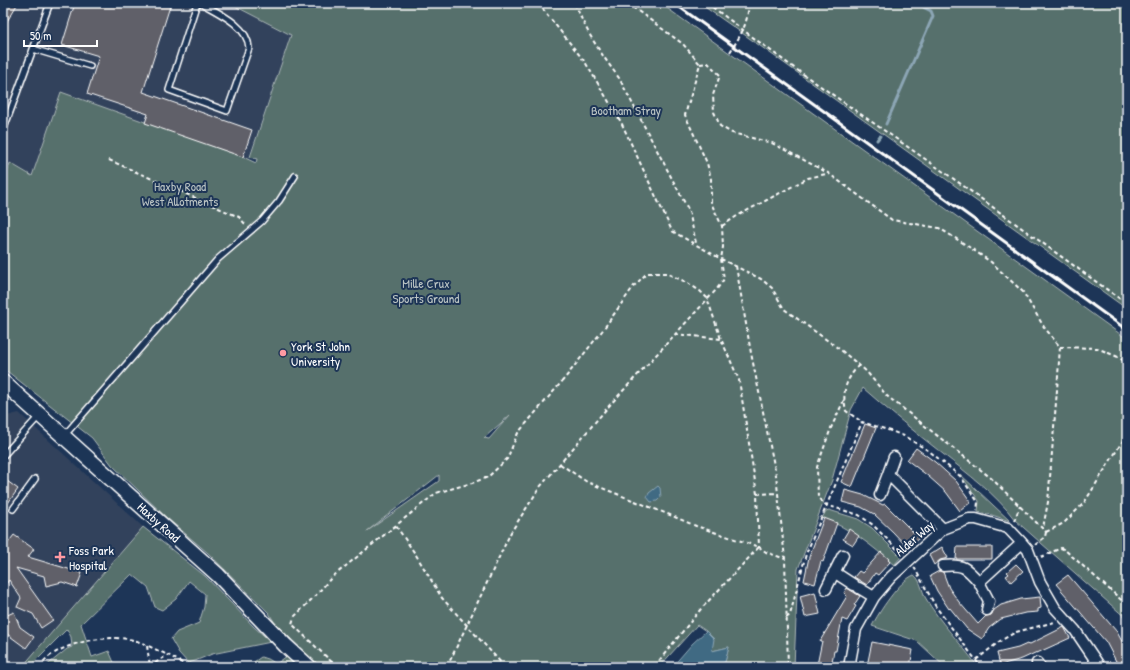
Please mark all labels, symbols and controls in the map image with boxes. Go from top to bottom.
scale bar [24,22,97,48]
text: 50 m [30,27,51,44]
park label: Bootham Stray [591,101,661,119]
park label: Haxby Road West Allotments [142,177,218,210]
park label: Mille Crux Sports Ground [393,274,459,307]
place label: York St John University [291,337,350,370]
marker: York St John University [278,348,288,358]
street label: Haxby Road [134,498,184,546]
street label: Alder Way [890,516,938,560]
place label: Foss Park Hospital [68,541,114,574]
marker: Foss Park Hospital [54,551,66,563]

